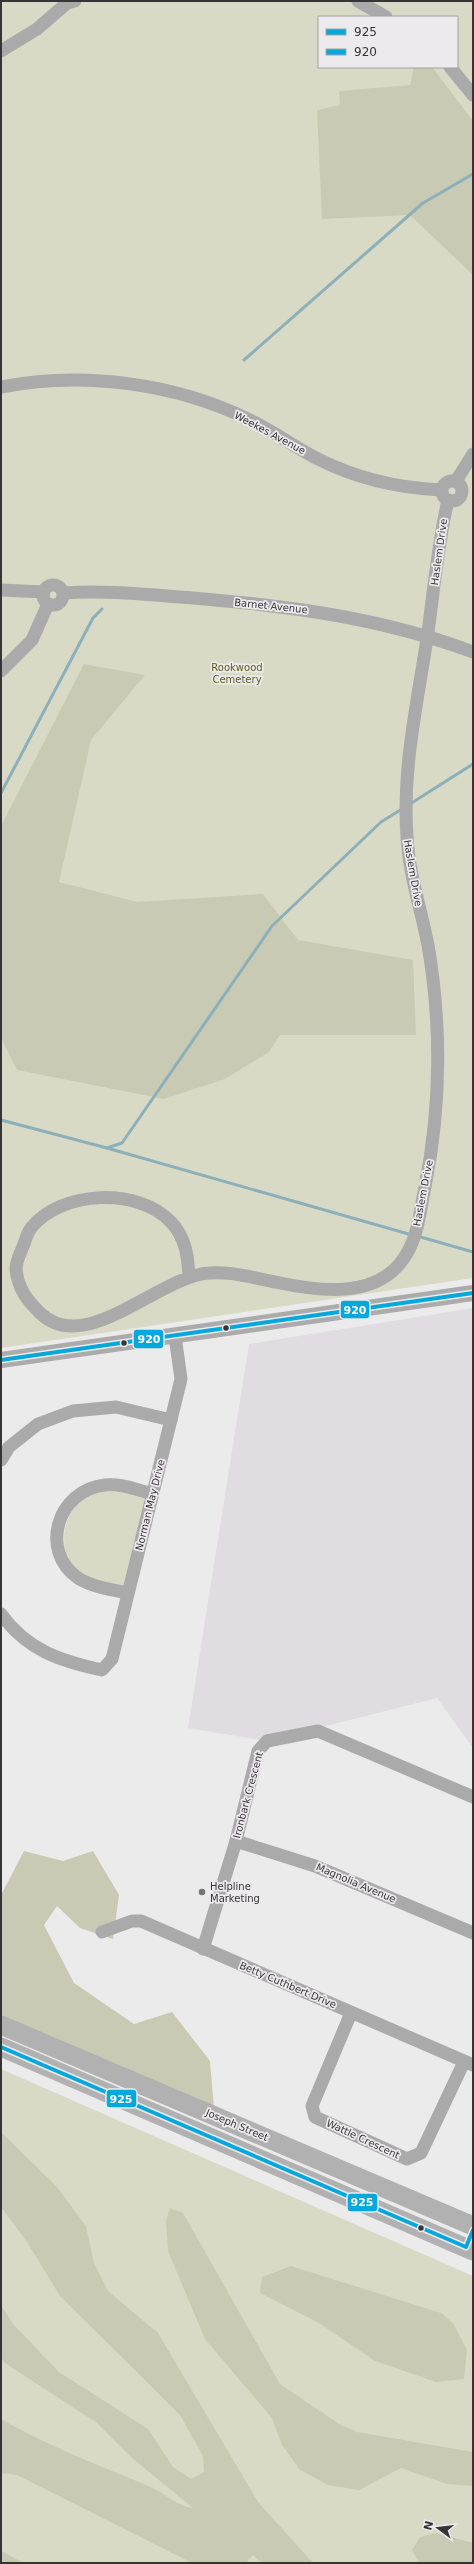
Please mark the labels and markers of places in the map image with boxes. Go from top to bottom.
unlabelled marker [221,1323,231,1333]
unlabelled marker [119,1338,129,1348]
place label: Helpline Marketing [210,1881,260,1904]
marker: Helpline Marketing [197,1887,207,1897]
unlabelled marker [416,2223,426,2233]

